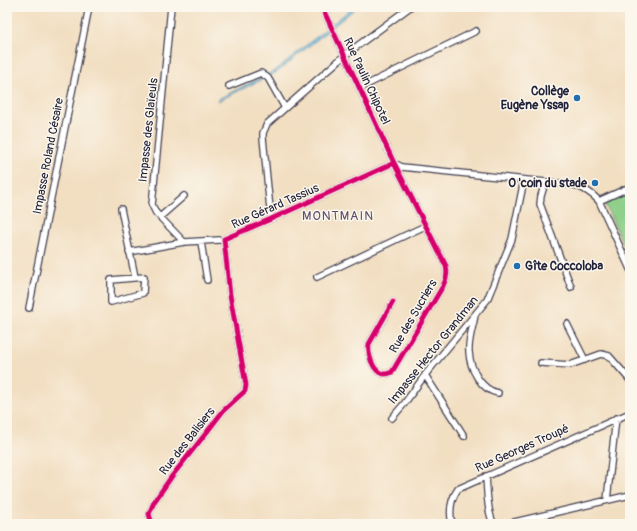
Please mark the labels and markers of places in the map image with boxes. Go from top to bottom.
place label: Collège Eugène Yssap [501,84,570,113]
marker: Collège Eugène Yssap [572,93,582,103]
place label: O 'coin du stade [508,176,588,191]
marker: O 'coin du stade [590,178,600,188]
place label: Gîte Coccoloba [525,259,603,274]
marker: Gîte Coccoloba [512,261,522,271]

